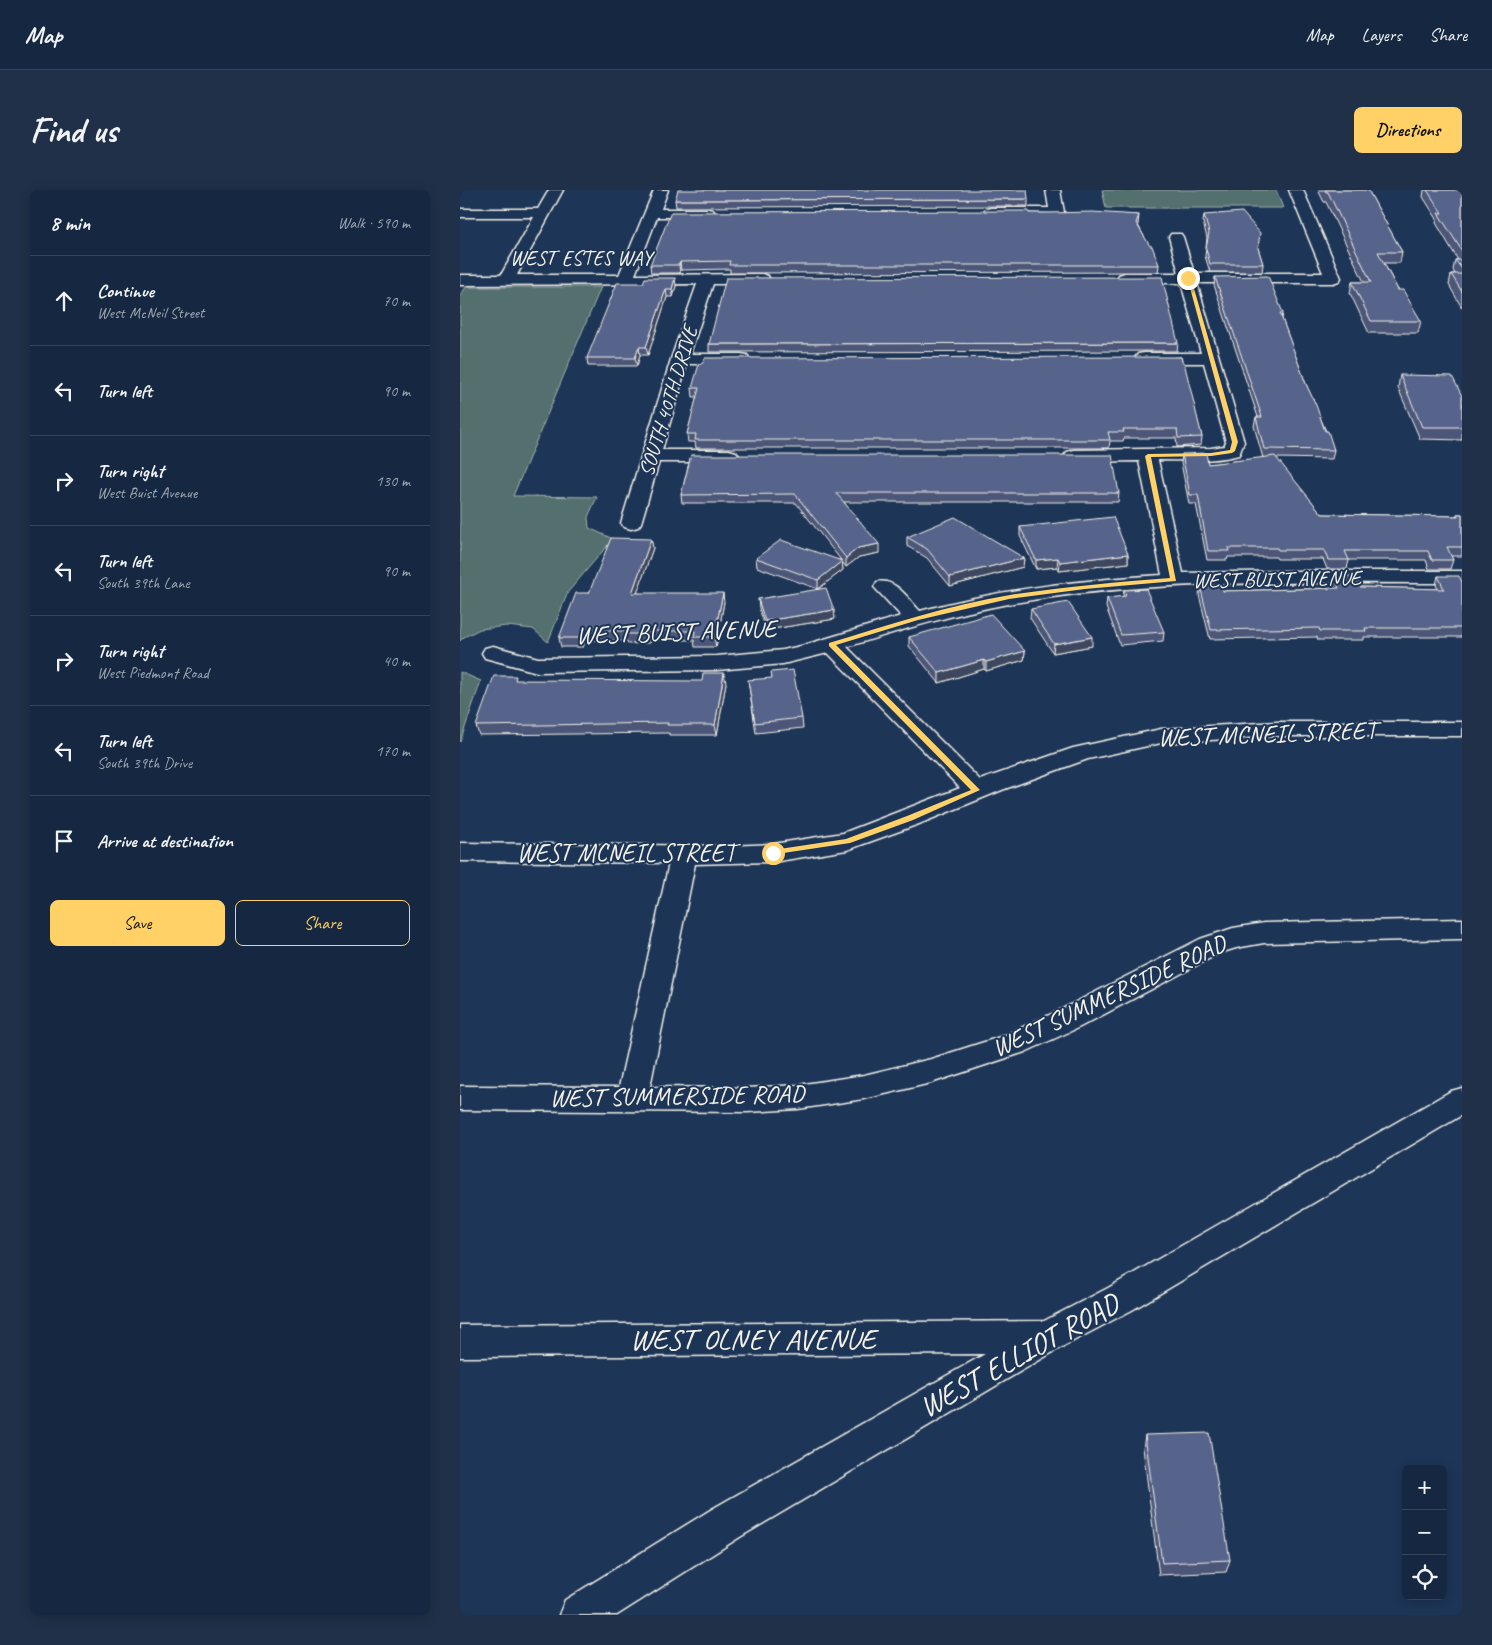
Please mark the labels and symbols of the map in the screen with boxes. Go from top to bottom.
street label: WEST ESTES WAY [510,245,655,271]
route end [1177,267,1200,290]
street label: SOUTH 40TH DRIVE [633,320,704,479]
street label: WEST BUIST AVENUE [1193,564,1364,593]
street label: WEST BUIST AVENUE [575,612,779,651]
street label: WEST MCNEIL STREET [1157,714,1383,754]
street label: WEST MCNEIL STREET [517,837,742,869]
route start [762,842,785,865]
street label: WEST SUMMERSIDE ROAD [987,927,1233,1064]
street label: WEST SUMMERSIDE ROAD [549,1078,806,1114]
street label: WEST ELLIOT ROAD [912,1283,1128,1426]
street label: WEST OLNEY AVENUE [630,1320,880,1358]

